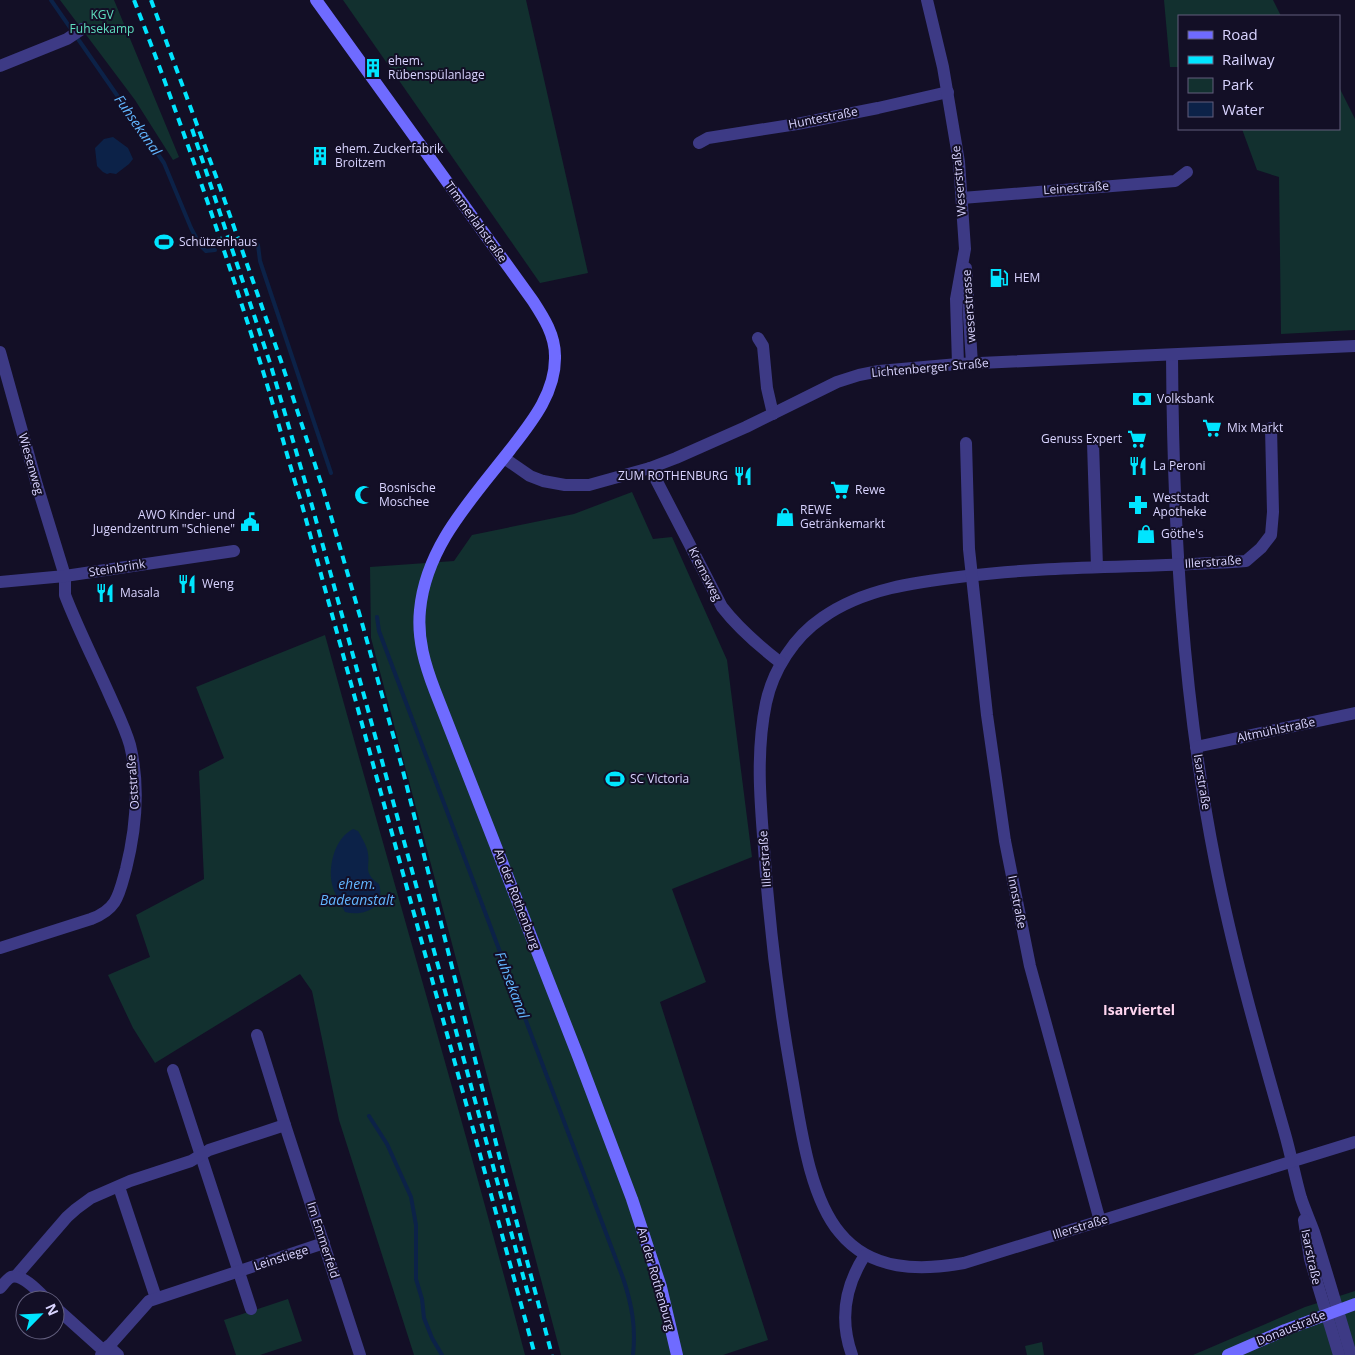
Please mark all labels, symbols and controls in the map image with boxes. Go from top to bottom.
park label: KGV Fuhsekamp [70,6,134,37]
legend [1178,15,1340,130]
text: Road [1222,24,1258,44]
text: Railway [1222,49,1275,69]
place label: ehem. Rübenspülanlage [388,52,485,83]
building icon: ehem. Rübenspülanlage [362,57,384,79]
text: Park [1222,74,1253,94]
water label: Fuhsekanal [111,91,167,159]
text: Water [1222,99,1264,119]
street label: Huntestraße [787,102,859,133]
place label: ehem. Zuckerfabrik Broitzem [335,140,444,171]
building icon: ehem. Zuckerfabrik Broitzem [309,145,331,167]
street label: Weserstraße [947,145,970,217]
street label: Leinestraße [1042,177,1110,198]
street label: Timmerlahstraße [441,178,512,266]
sports icon: Schützenhaus [153,231,175,253]
place label: Schützenhaus [179,233,257,250]
fuel station icon: HEM [988,267,1010,289]
street label: weserstrasse [957,269,980,343]
place label: HEM [1014,269,1040,286]
street label: Lichtenberger Straße [871,354,990,381]
bank icon: Volksbank [1131,388,1153,410]
place label: Volksbank [1157,390,1215,407]
supermarket icon: Mix Markt [1201,417,1223,439]
place label: Mix Markt [1227,419,1283,436]
supermarket icon: Genuss Expert [1126,428,1148,450]
place label: Genuss Expert [1041,430,1122,447]
street label: Wiesenweg [15,431,48,497]
restaurant icon: La Peroni [1127,455,1149,477]
place label: La Peroni [1153,457,1206,474]
restaurant icon: ZUM ROTHENBURG [732,465,754,487]
place label: ZUM ROTHENBURG [618,467,728,484]
place label: Bosnische Moschee [379,479,436,510]
supermarket icon: Rewe [829,479,851,501]
place label: Rewe [855,481,885,498]
mosque icon: Bosnische Moschee [353,484,375,506]
place label: Weststadt Apotheke [1153,489,1209,520]
pharmacy icon: Weststadt Apotheke [1127,494,1149,516]
place label: REWE Getränkemarkt [800,501,885,532]
place label: AWO Kinder- und Jugendzentrum "Schiene" [92,506,235,537]
shop icon: REWE Getränkemarkt [774,506,796,528]
public building icon: AWO Kinder- und Jugendzentrum "Schiene" [239,511,261,533]
shop icon: Göthe's [1135,523,1157,545]
place label: Göthe's [1161,525,1204,542]
street label: Kremsweg [685,544,726,604]
street label: Illerstraße [1184,551,1242,572]
street label: Steinbrink [87,555,147,580]
restaurant icon: Weng [176,573,198,595]
place label: Weng [202,575,234,592]
restaurant icon: Masala [94,582,116,604]
place label: Masala [120,584,160,601]
street label: Altmühlstraße [1235,713,1317,746]
street label: Isarstraße [1190,753,1215,811]
street label: Oststraße [122,754,143,810]
sports icon: SC Victoria [604,768,626,790]
place label: SC Victoria [630,770,689,787]
street label: Illerstraße [754,830,775,888]
street label: An der Rothenburg [490,846,545,952]
water label: ehem. Badeanstalt [320,874,395,909]
street label: Innstraße [1004,874,1031,930]
water label: Fuhsekanal [491,949,534,1021]
district label: Isarviertel [1103,1000,1175,1019]
street label: Im Emmerfeld [303,1200,344,1280]
street label: Illerstraße [1050,1210,1110,1243]
street label: An der Rothenburg [634,1225,679,1333]
street label: Isarstraße [1297,1228,1326,1287]
street label: Leinstiege [251,1241,311,1274]
north arrow [15,1290,65,1340]
text: N [41,1300,63,1319]
street label: Donaustraße [1254,1306,1328,1349]

